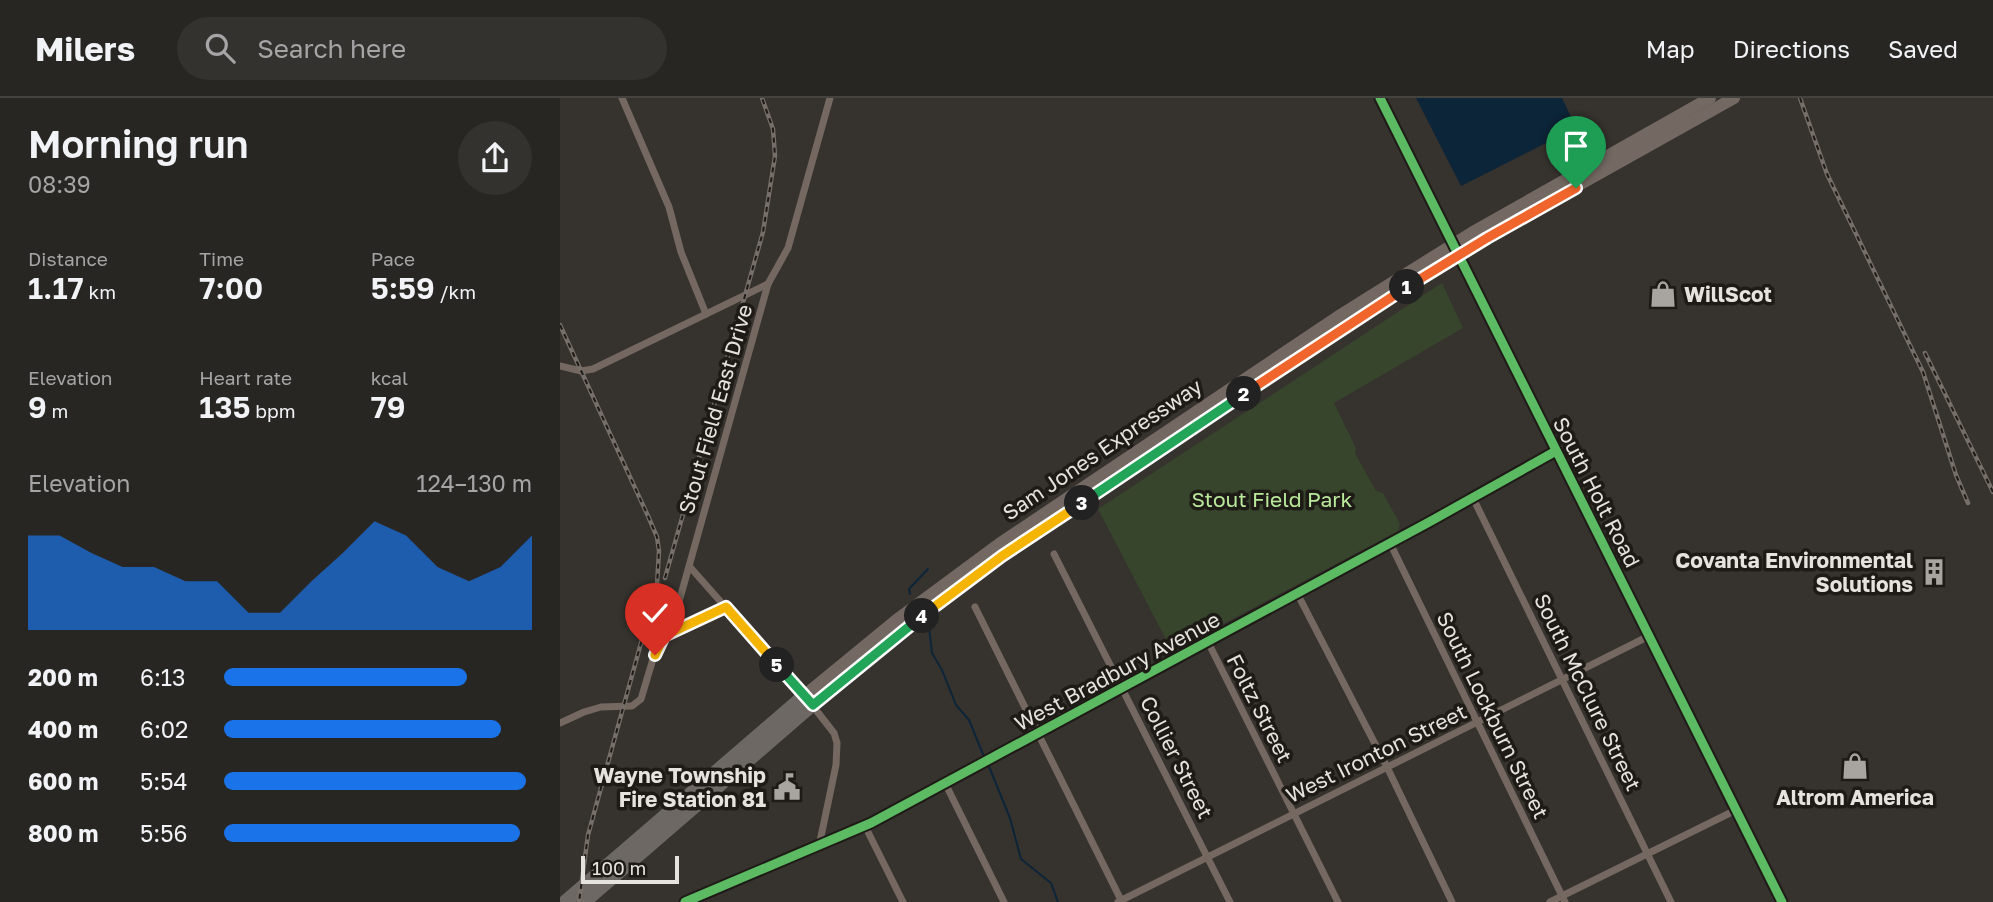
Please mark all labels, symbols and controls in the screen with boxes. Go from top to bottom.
search box [177,17,667,80]
text: Milers [35,29,135,68]
icon: search [201,29,239,67]
text: Search here [257,33,406,64]
text: Map [1646,34,1695,63]
text: Directions [1733,34,1850,63]
text: Saved [1888,34,1958,63]
pin [1546,116,1606,188]
text: Morning run [28,121,249,166]
button: share [458,121,532,195]
icon: arrive [1557,127,1595,165]
text: 08:39 [28,170,91,198]
text: Distance [28,247,108,270]
text: Time [199,247,244,270]
text: Pace [371,247,415,270]
text: 1.17 [28,270,84,306]
text: 7:00 [199,270,263,306]
text: 5:59 [371,270,435,306]
pin: 1 [1390,270,1424,304]
text: 1 [1402,275,1411,298]
shop icon: WillScot [1648,279,1678,309]
text: km [84,280,116,303]
text: /km [435,280,476,303]
place label: WillScot [1684,281,1772,307]
street label: Stout Field East Drive [673,301,757,517]
text: Elevation [28,366,113,389]
text: Heart rate [199,366,292,389]
text: kcal [371,366,408,389]
street label: Sam Jones Expressway [998,373,1207,525]
pin: 2 [1226,376,1262,412]
text: 2 [1238,382,1249,405]
text: 9 [28,389,47,425]
text: 135 [199,389,251,425]
text: 79 [371,389,406,425]
text: m [47,399,68,422]
text: bpm [251,399,295,422]
street label: South Holt Road [1548,412,1646,572]
text: Elevation [28,469,130,497]
text: 124–130 m [416,469,532,497]
pin: 3 [1064,486,1100,520]
park label: Stout Field Park [1192,486,1353,512]
text: 3 [1076,491,1087,514]
place label: Covanta Environmental Solutions [1675,547,1913,597]
building icon: Covanta Environmental Solutions [1919,557,1949,587]
pin [625,583,685,655]
street label: South McClure Street [1529,589,1647,795]
icon: check [636,594,674,632]
pin: 4 [904,598,940,634]
text: 4 [916,604,927,627]
street label: West Bradbury Avenue [1010,606,1224,736]
street label: South Lockburn Street [1432,607,1554,823]
pin: 5 [760,648,794,682]
street label: Foltz Street [1222,649,1298,767]
text: 5 [771,653,782,676]
text: 200 m [28,663,98,691]
text: 6:13 [140,663,185,691]
street label: Collier Street [1135,692,1219,822]
street label: West Ironton Street [1282,698,1470,808]
text: 400 m [28,715,98,743]
text: 6:02 [140,715,188,743]
shop icon: Altrom America [1840,751,1870,781]
place label: Wayne Township Fire Station 81 [594,762,766,812]
text: 600 m [28,767,98,795]
text: 5:54 [140,767,188,795]
public building icon: Wayne Township Fire Station 81 [772,772,802,802]
place label: Altrom America [1776,784,1934,810]
text: 800 m [28,819,99,847]
text: 5:56 [140,819,188,847]
scale bar [581,853,679,885]
text: 100 m [592,856,646,879]

